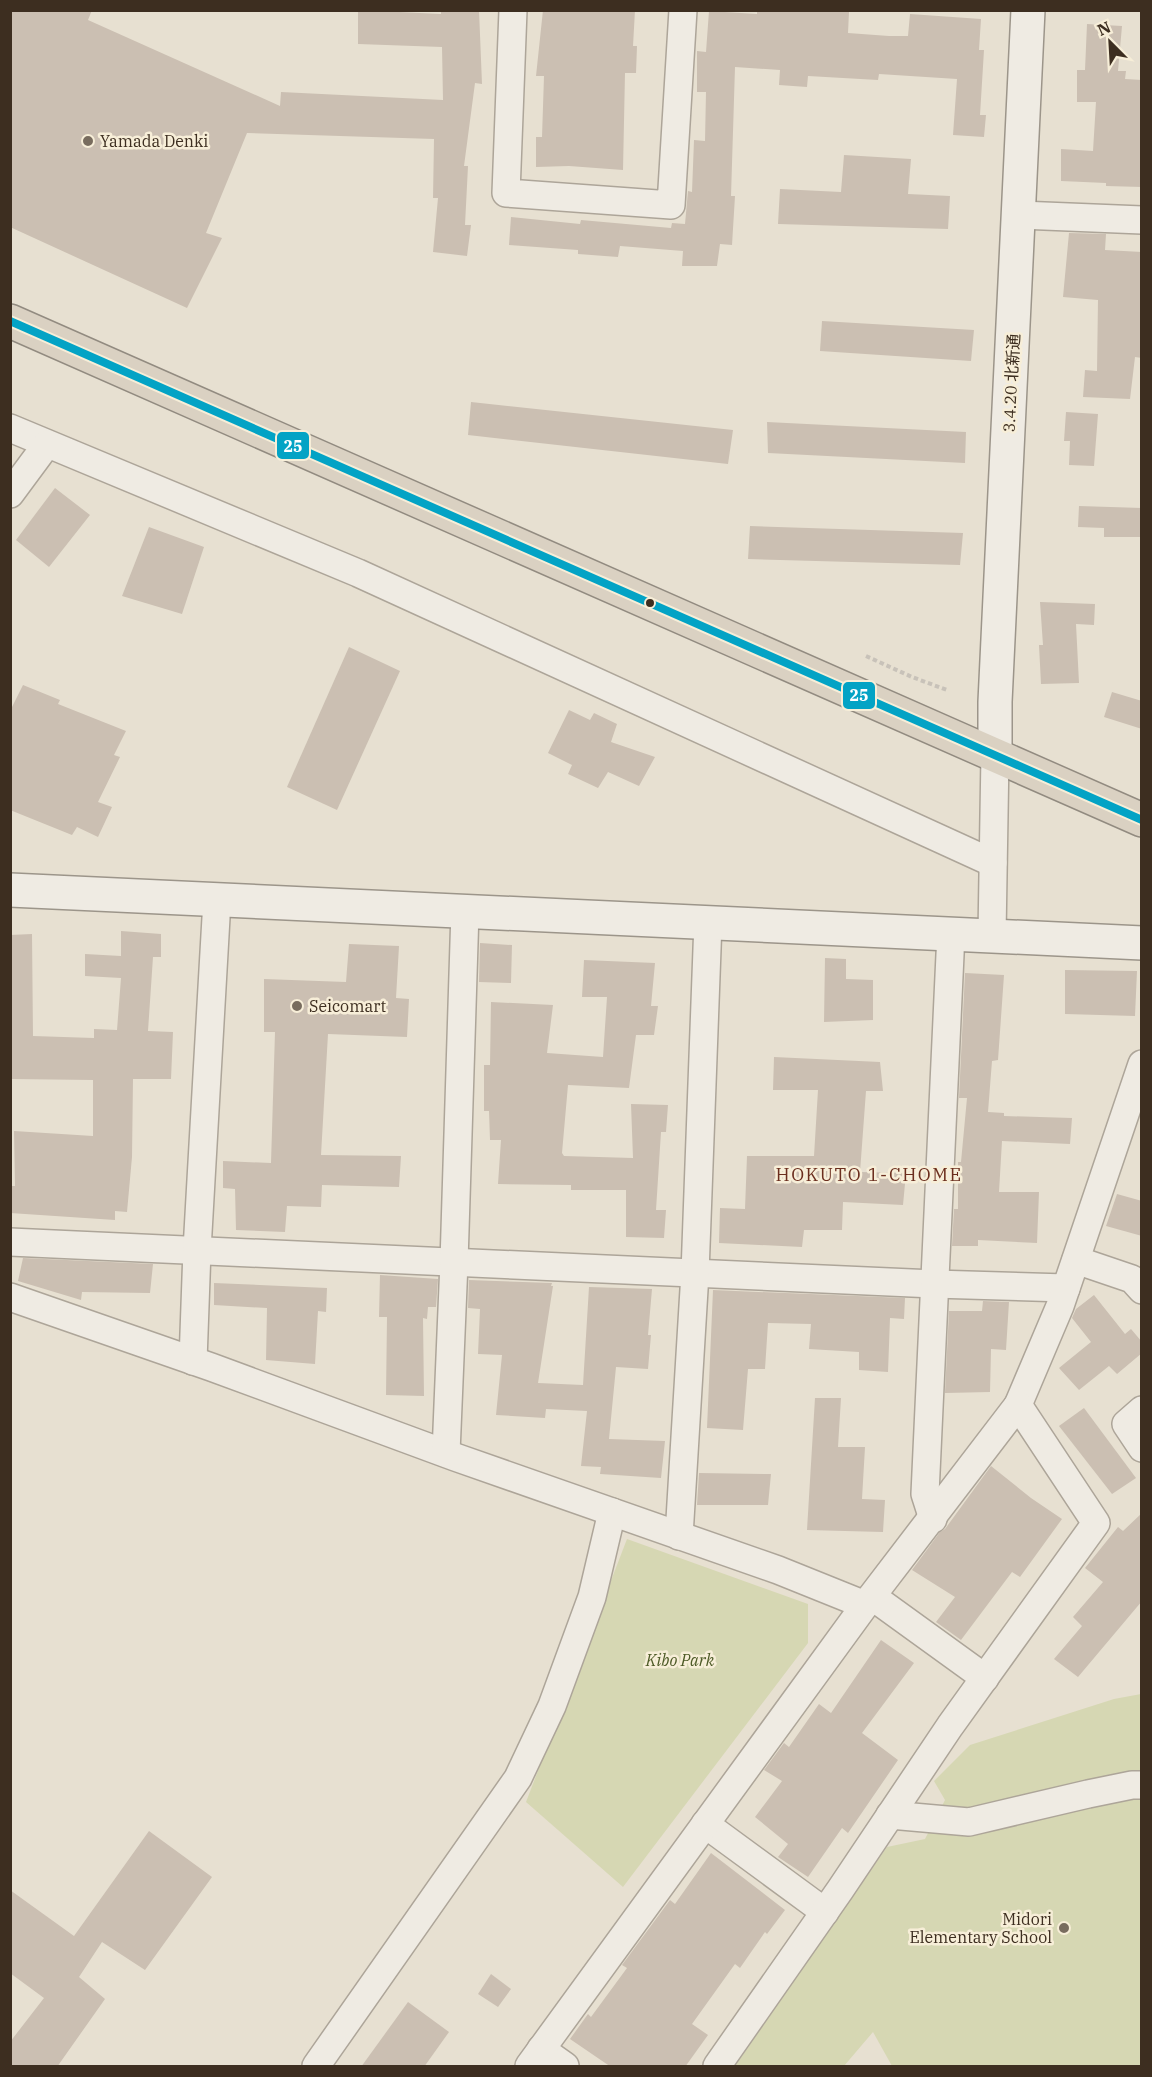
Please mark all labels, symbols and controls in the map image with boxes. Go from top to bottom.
north arrow [1080,12,1140,72]
text: N [1094,17,1114,40]
place label: Yamada Denki [100,131,208,151]
marker: Yamada Denki [81,134,95,148]
street label: 3.4.20 北新通 [998,333,1024,433]
line badge: 25 [276,431,310,460]
text: 25 [283,436,303,456]
unlabelled marker [644,597,656,609]
line badge: 25 [842,681,876,710]
text: 25 [849,685,869,705]
place label: Seicomart [309,996,386,1016]
marker: Seicomart [290,999,304,1013]
district label: HOKUTO 1-CHOME [776,1163,962,1186]
park label: Kibo Park [645,1650,715,1670]
place label: Midori Elementary School [909,1909,1052,1947]
marker: Midori Elementary School [1057,1921,1071,1935]

